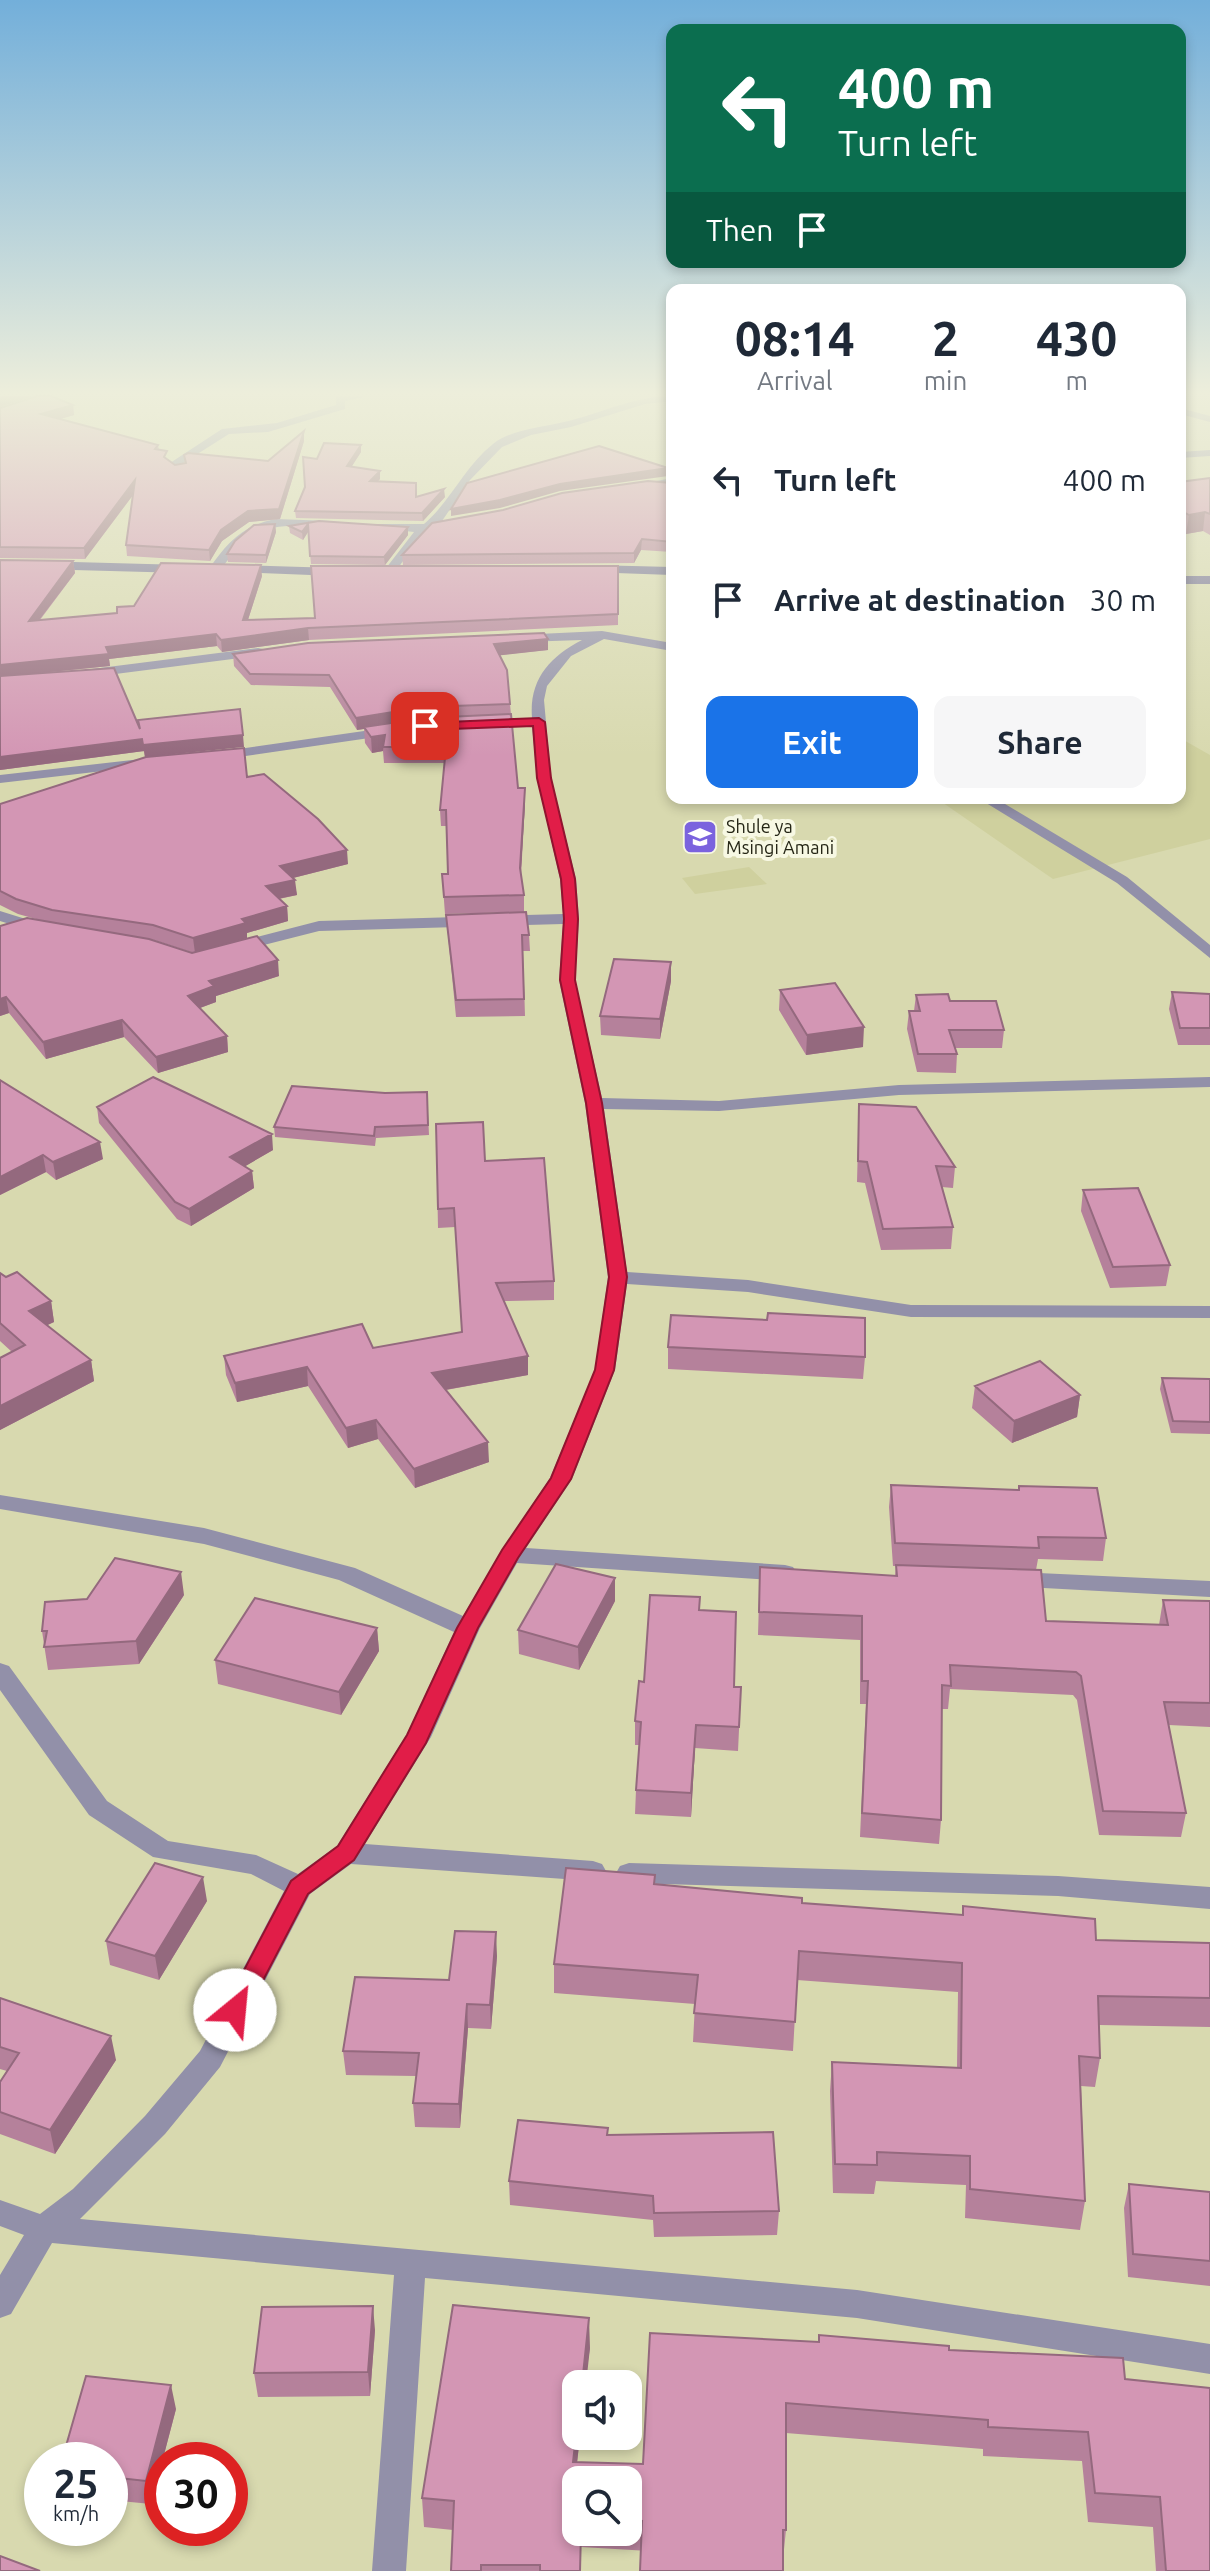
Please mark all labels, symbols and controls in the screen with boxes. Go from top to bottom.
icon: left [706,56,810,160]
text: 400 m [838,56,994,119]
text: Turn left [838,122,977,163]
icon: arrive [790,208,834,252]
text: Then [706,213,774,247]
text: 08:14 [735,311,855,365]
text: 2 [932,311,959,365]
text: 430 [1036,311,1117,365]
text: Arrival [757,366,833,395]
text: min [924,366,967,395]
text: m [1065,366,1088,395]
icon: left [706,458,750,502]
text: Turn left [774,463,896,497]
text: 400 m [1062,463,1146,497]
icon: arrive [706,578,750,622]
text: Arrive at destination [774,583,1066,617]
text: 30 m [1090,583,1156,617]
pin [391,692,459,760]
button: Exit [706,696,918,788]
button: Share [934,696,1146,788]
icon: arrive [403,704,447,748]
place label: Shule ya Msingi Amani [726,816,834,857]
school or university icon: Shule ya Msingi Amani [681,818,719,856]
position arrow [193,1968,277,2052]
map controls [562,2370,642,2546]
button: sound [562,2370,642,2450]
speed limit sign: 30 [144,2442,248,2546]
text: 25 [53,2461,99,2506]
button: search [562,2466,642,2546]
text: km/h [53,2502,99,2525]

